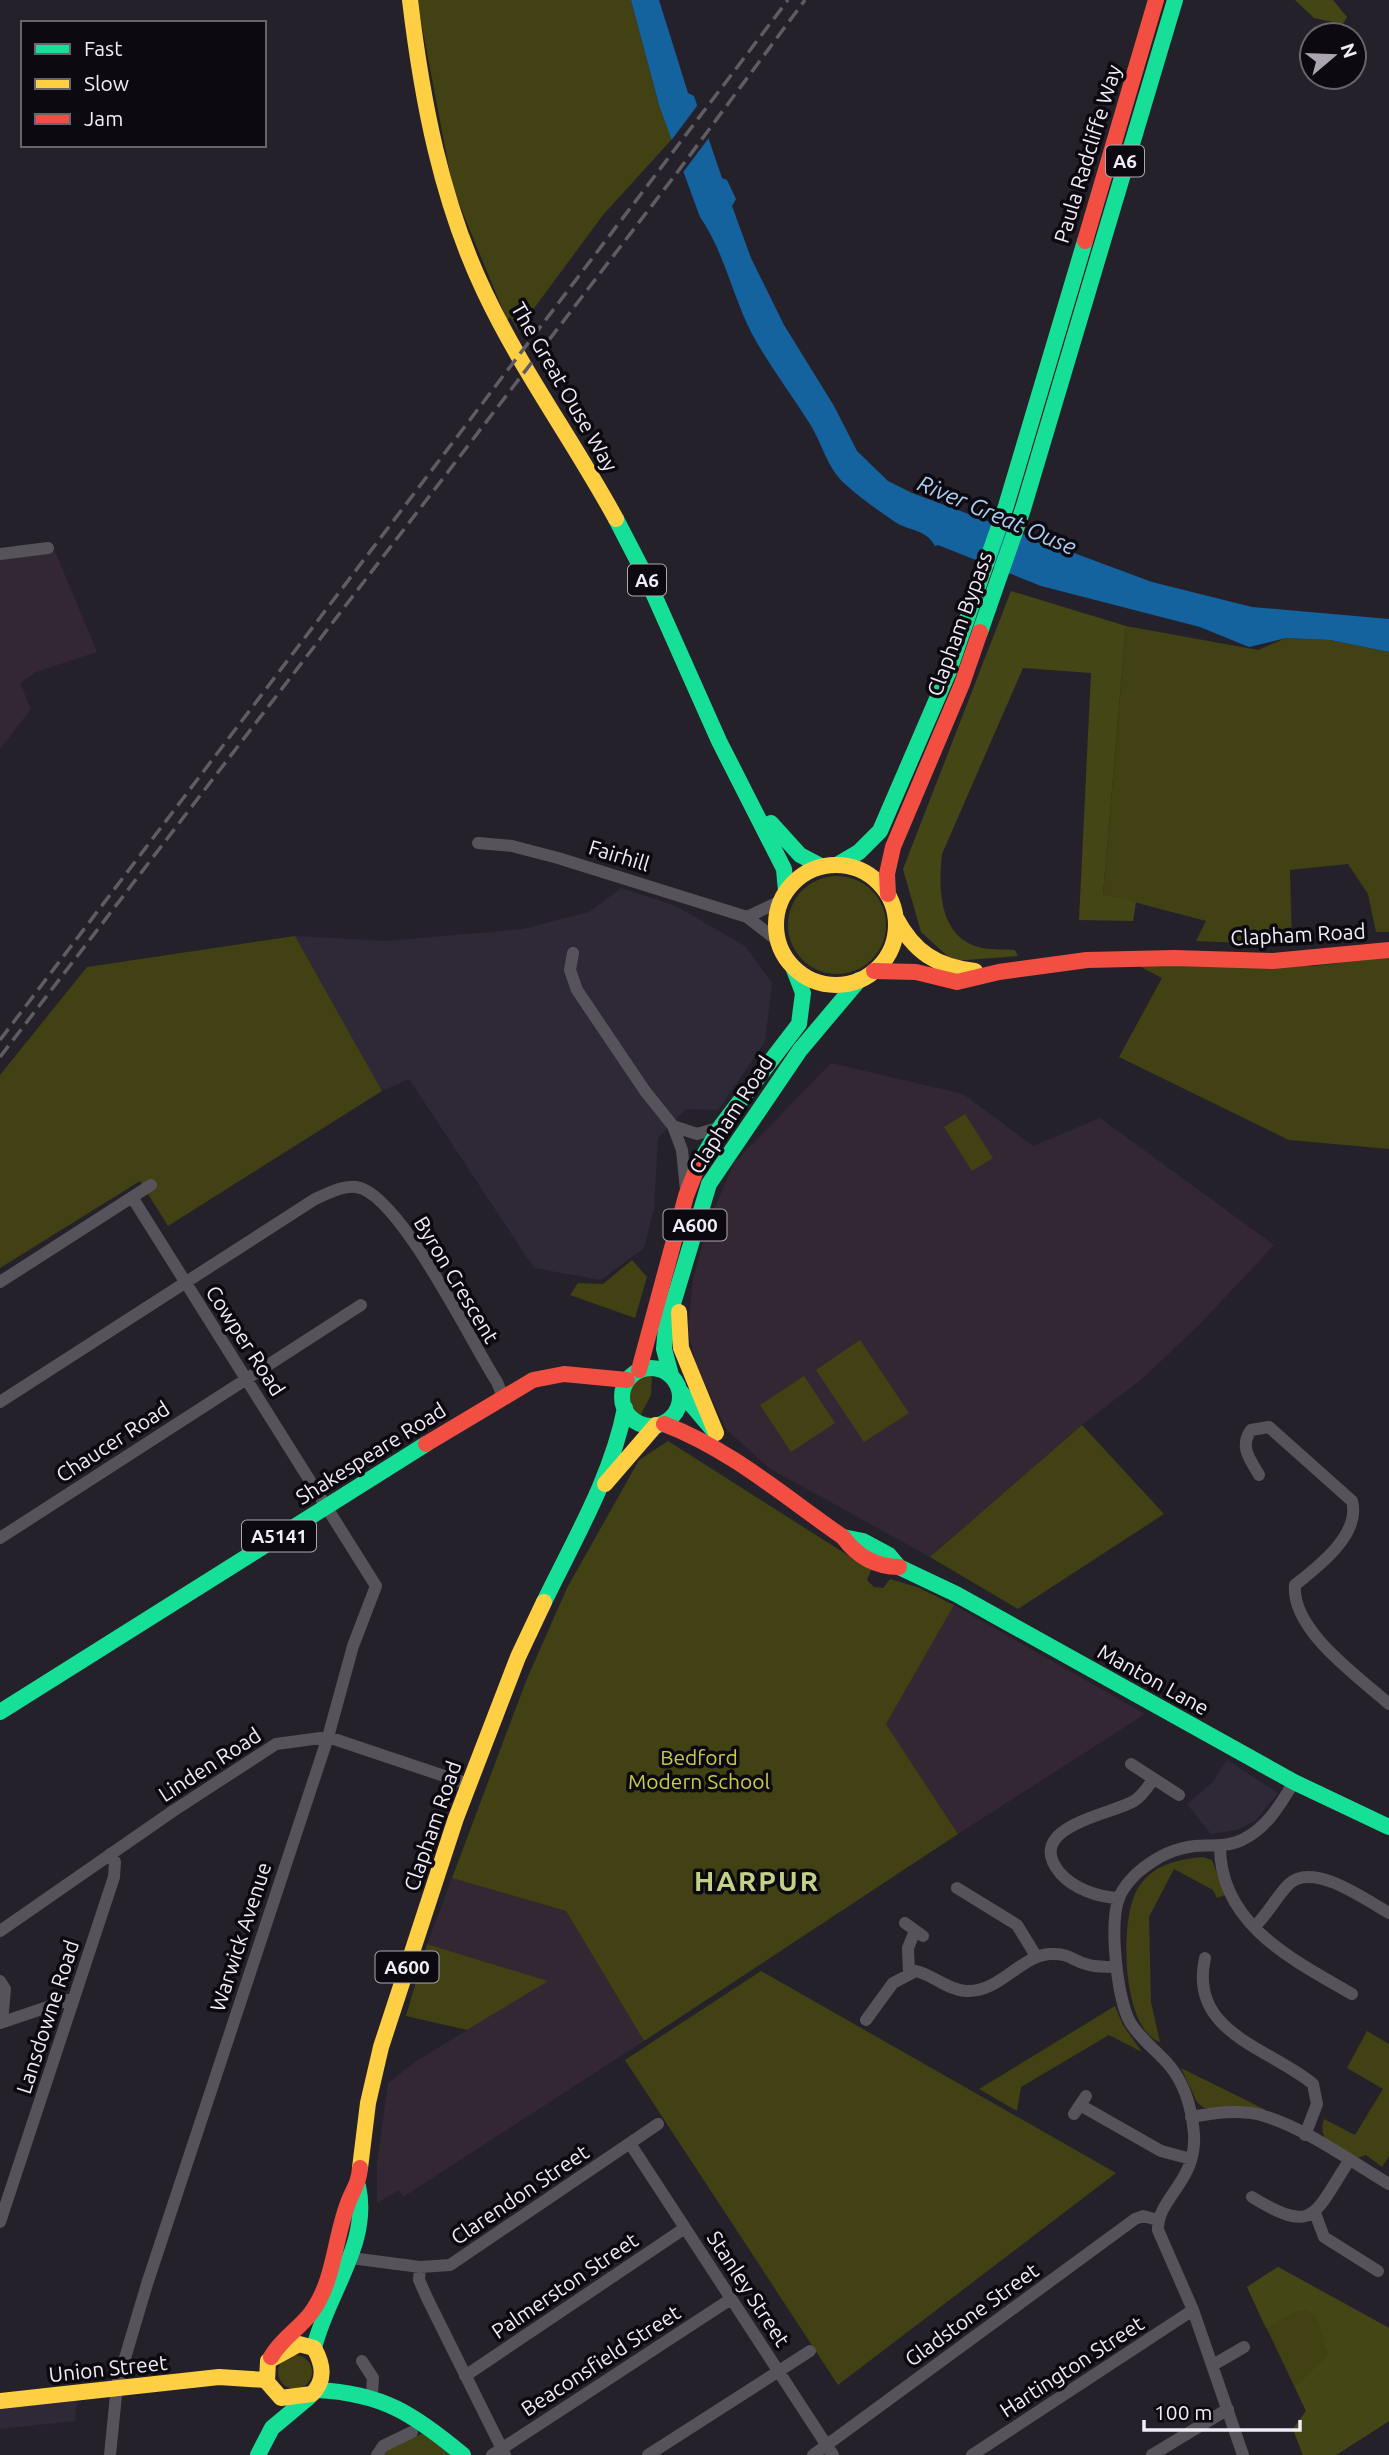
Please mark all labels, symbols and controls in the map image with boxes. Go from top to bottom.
legend [21,21,266,147]
north arrow [1298,21,1368,91]
text: Fast [84,36,122,60]
text: N [1336,40,1362,61]
street label: Paula Radcliffe Way [1049,62,1126,246]
text: Slow [84,71,129,95]
text: Jam [84,106,123,130]
road number: A6 [1106,146,1144,176]
street label: The Great Ouse Way [507,298,623,475]
water label: River Great Ouse [914,470,1081,559]
street label: Clapham Bypass [922,548,996,699]
road number: A6 [628,565,666,596]
street label: Fairhill [586,834,653,876]
street label: Clapham Road [1230,918,1366,950]
street label: Clapham Road [683,1051,777,1178]
road number: A600 [664,1210,726,1240]
street label: Byron Crescent [410,1212,504,1347]
street label: Cowper Road [201,1281,290,1400]
street label: Chaucer Road [51,1396,174,1487]
street label: Shakespeare Road [291,1397,450,1509]
road number: A5141 [242,1520,316,1552]
street label: Manton Lane [1094,1639,1213,1720]
street label: Linden Road [154,1722,265,1806]
park label: Bedford Modern School [628,1745,770,1793]
street label: Clapham Road [399,1758,465,1894]
street label: Warwick Avenue [205,1859,275,2014]
district label: HARPUR [694,1865,820,1896]
street label: Lansdowne Road [11,1937,83,2097]
road number: A600 [376,1952,438,1982]
street label: Clarendon Street [446,2139,593,2249]
street label: Stanley Street [703,2226,795,2351]
street label: Palmerston Street [487,2227,642,2343]
street label: Gladstone Street [900,2258,1043,2371]
street label: Beaconsfield Street [516,2300,684,2421]
street label: Hartington Street [995,2311,1148,2422]
street label: Union Street [47,2350,168,2386]
scale bar [1144,2388,1300,2432]
text: 100 m [1154,2400,1212,2424]

